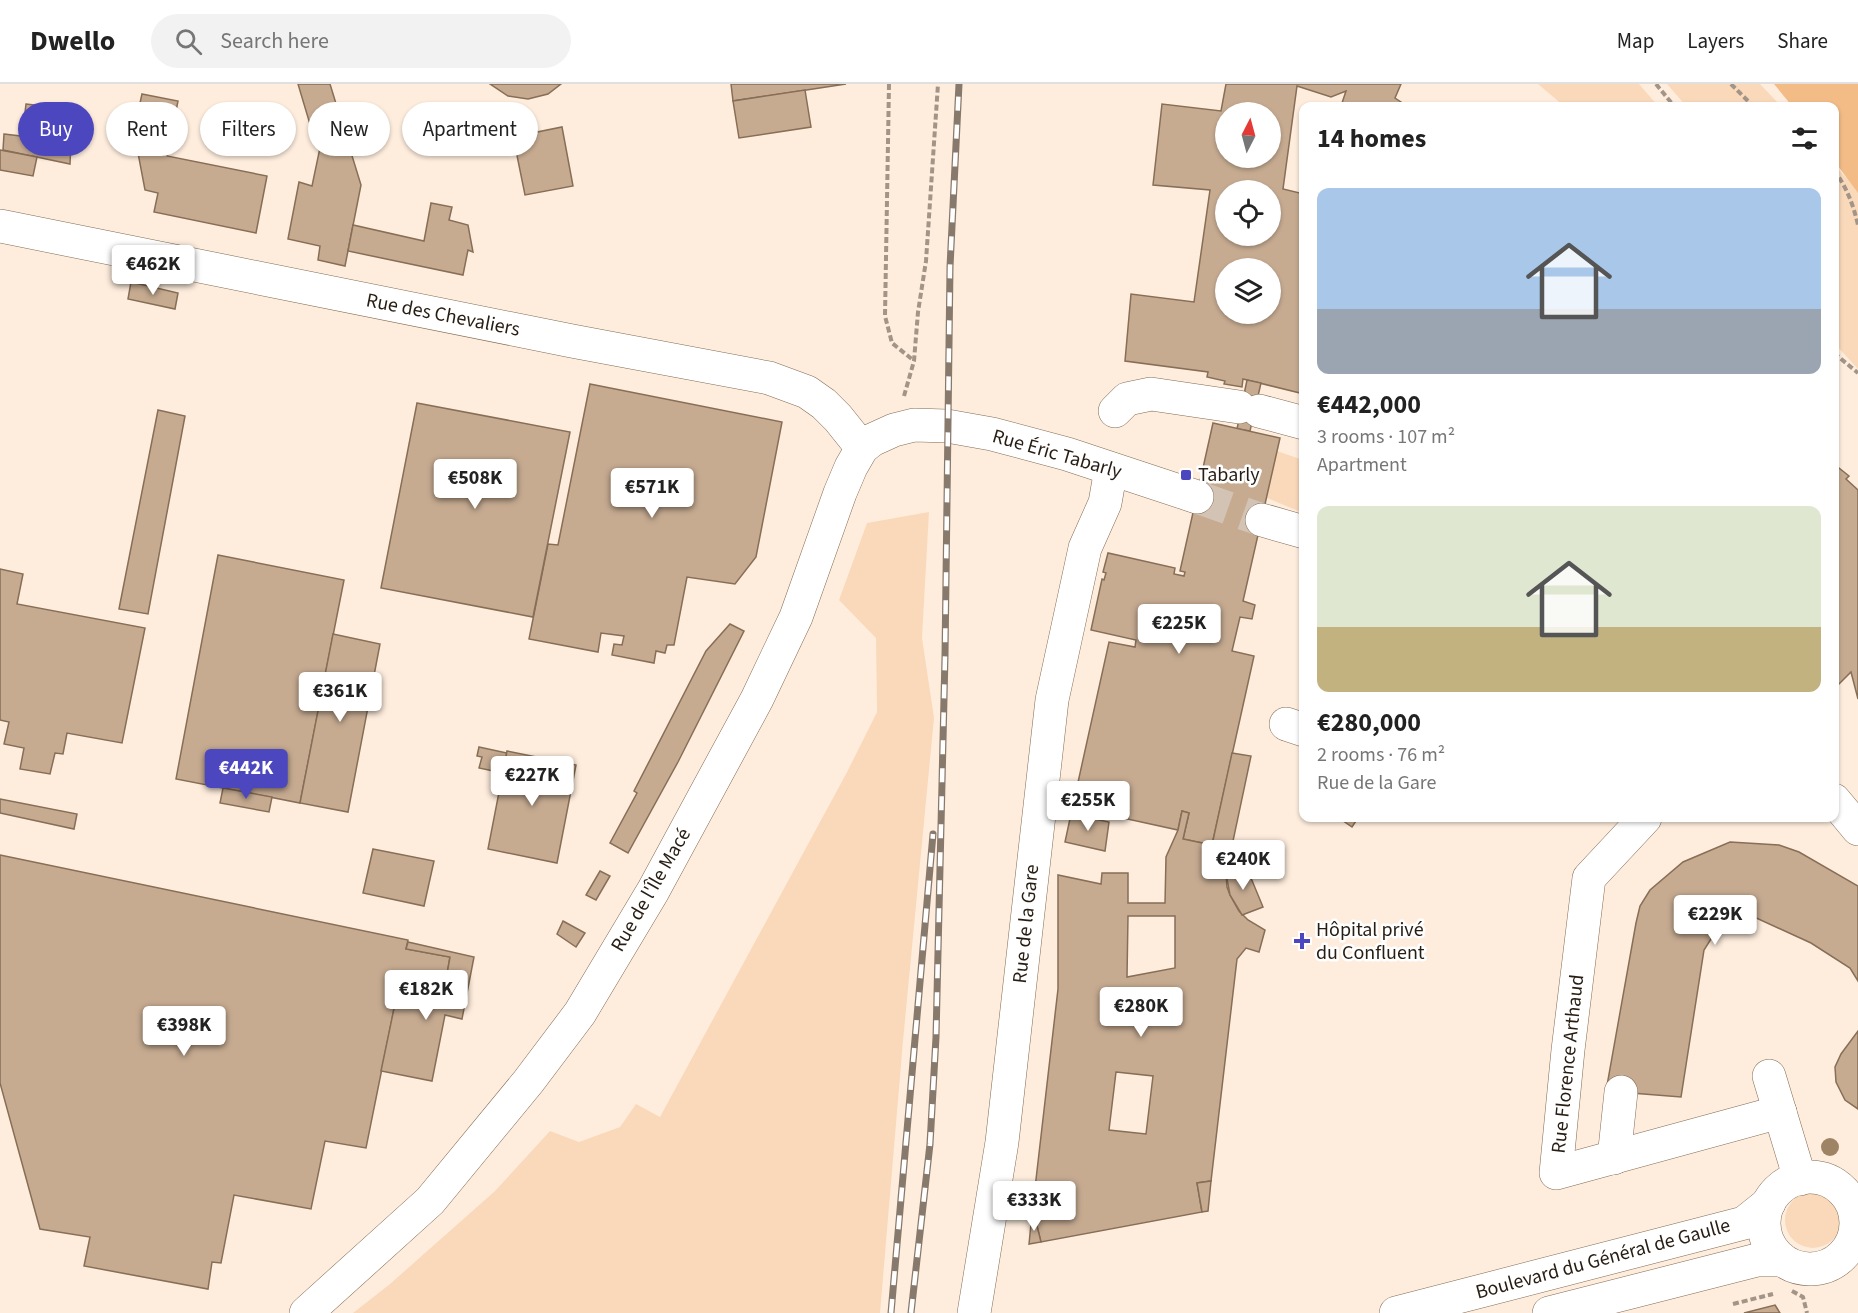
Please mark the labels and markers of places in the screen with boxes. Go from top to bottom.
pin: €462K [111,245,195,296]
pin: €508K [433,459,517,510]
place label: Tabarly [1198,461,1260,489]
pin: €571K [610,468,694,519]
marker: Tabarly [1179,468,1193,482]
pin: €225K [1137,604,1221,655]
pin: €361K [298,672,382,723]
pin: €442K [204,749,288,800]
pin: €227K [490,756,574,807]
pin: €255K [1046,781,1130,832]
pin: €240K [1201,840,1285,891]
pin: €229K [1673,895,1757,946]
place label: Hôpital privé du Confluent [1316,916,1425,967]
marker: Hôpital privé du Confluent [1293,932,1311,950]
pin: €182K [384,970,468,1021]
pin: €280K [1099,987,1183,1038]
pin: €398K [142,1006,226,1057]
pin: €333K [992,1181,1076,1232]

